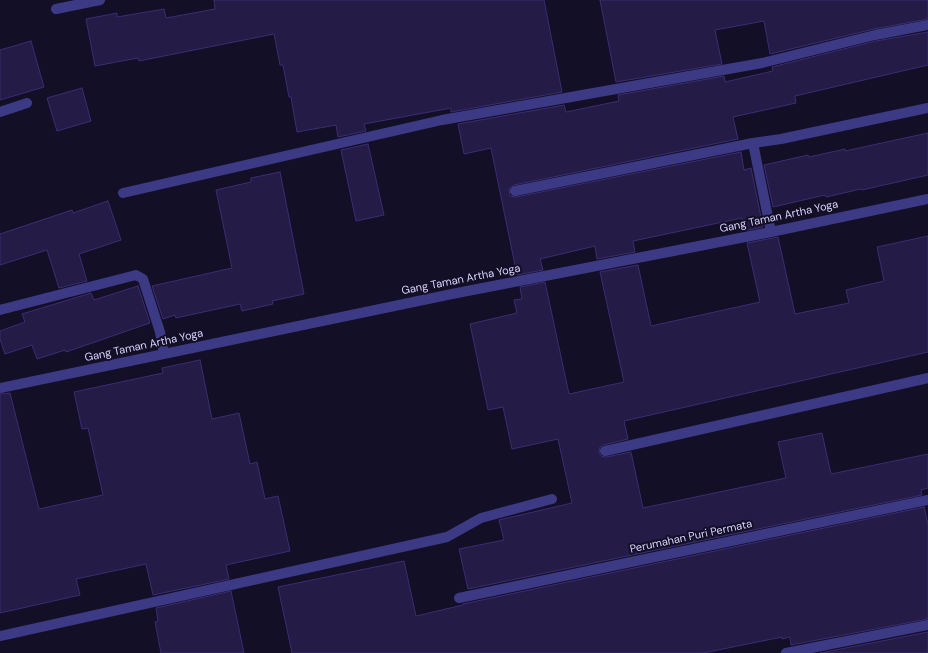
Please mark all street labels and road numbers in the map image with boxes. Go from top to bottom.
street label: Gang Taman Artha Yoga [719,198,839,236]
street label: Gang Taman Artha Yoga [400,262,522,298]
street label: Gang Taman Artha Yoga [84,327,204,365]
street label: Perumahan Puri Permata [629,518,753,556]

